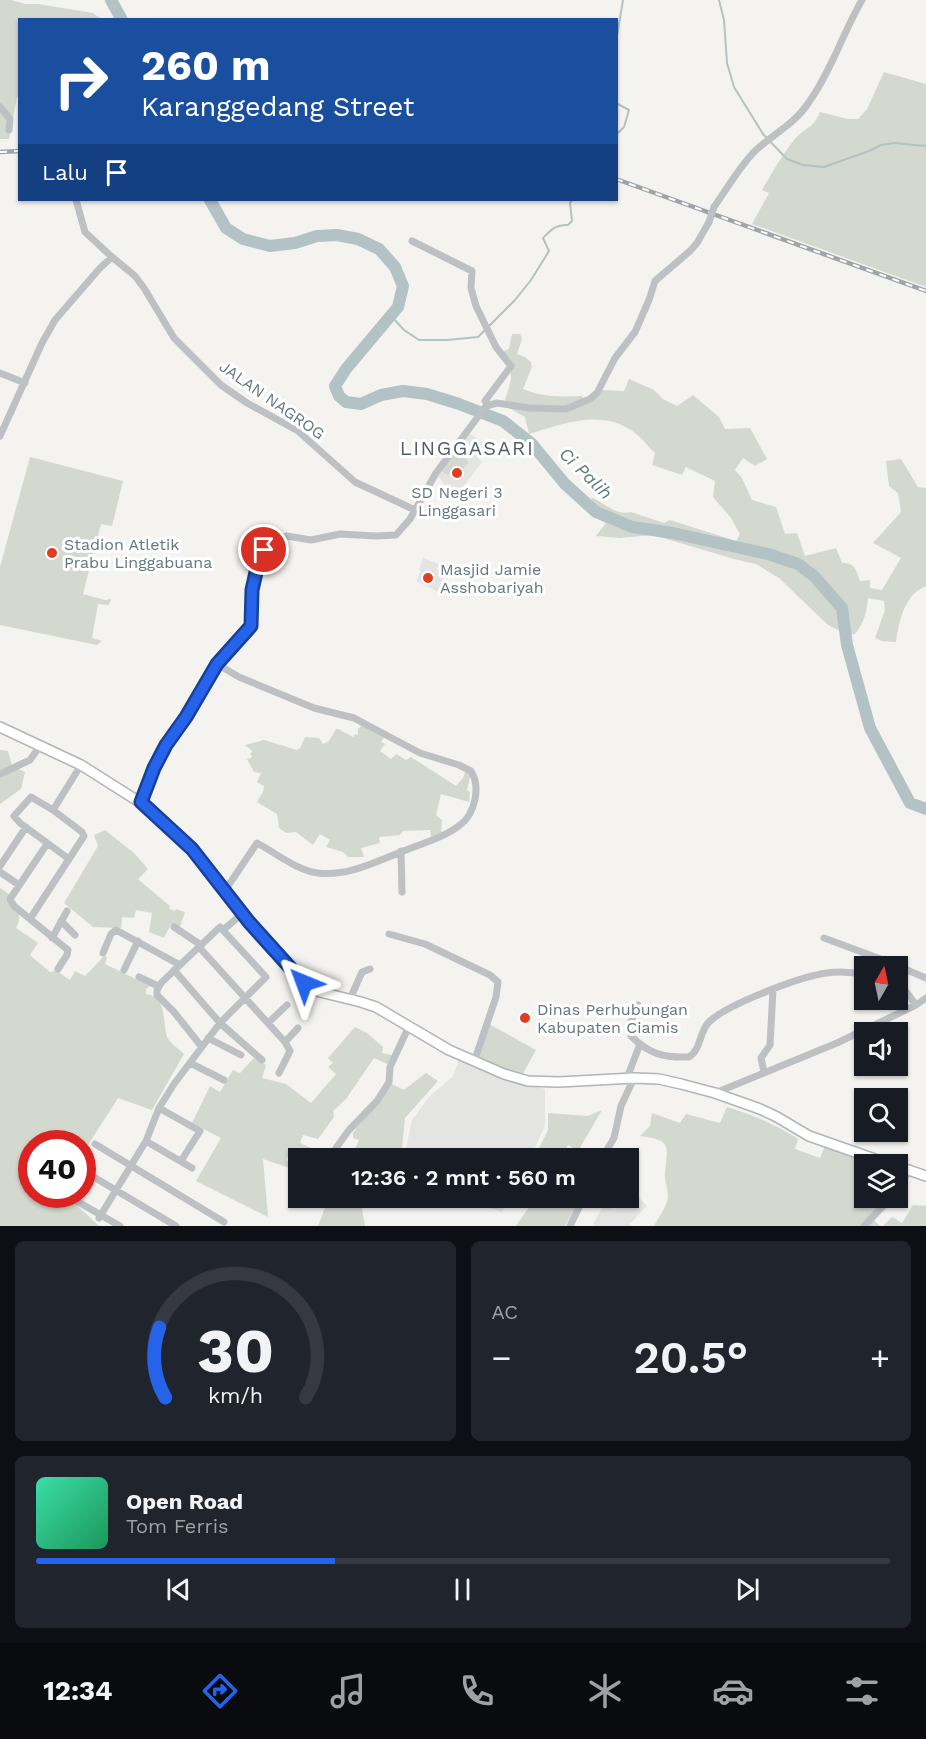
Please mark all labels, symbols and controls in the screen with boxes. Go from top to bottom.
text: 260 m [141,41,271,90]
icon: right [42,42,120,120]
text: Karanggedang Street [141,91,414,123]
icon: arrive [100,156,133,189]
text: Lalu [42,160,88,185]
street label: JALAN NAGROG [216,357,328,443]
district label: LINGGASARI [400,436,534,460]
water label: Ci Palih [555,443,617,503]
marker: SD Negeri 3 Linggasari [450,466,464,480]
place label: SD Negeri 3 Linggasari [411,483,503,520]
pin [238,524,289,575]
icon: arrive [247,533,280,566]
place label: Stadion Atletik Prabu Linggabuana [64,535,212,572]
marker: Stadion Atletik Prabu Linggabuana [45,546,59,560]
place label: Masjid Jamie Asshobariyah [440,560,544,597]
marker: Masjid Jamie Asshobariyah [421,571,435,585]
position arrow [272,951,336,1015]
north arrow [854,956,908,1010]
map controls [854,956,908,1208]
place label: Dinas Perhubungan Kabupaten Ciamis [537,1000,688,1037]
marker: Dinas Perhubungan Kabupaten Ciamis [518,1011,532,1025]
button: sound [854,1022,908,1076]
button: search [854,1088,908,1142]
speed limit sign: 40 [18,1130,96,1208]
button: layers [854,1154,908,1208]
text: 12:36 · 2 mnt · 560 m [351,1165,576,1190]
text: AC [492,1300,518,1324]
text: 30 [197,1314,274,1387]
text: 20.5° [633,1331,748,1384]
text: − [492,1338,511,1377]
text: + [870,1338,890,1377]
text: km/h [208,1383,263,1408]
text: Open Road [126,1489,243,1514]
text: Tom Ferris [126,1514,229,1538]
icon: previous [162,1573,195,1606]
icon: pause [446,1573,479,1606]
icon: next [731,1573,764,1606]
icon: directions [199,1670,241,1712]
icon: music [327,1670,369,1712]
icon: phone [456,1670,498,1712]
icon: climate [584,1670,626,1712]
icon: car [712,1670,754,1712]
icon: filters [841,1670,883,1712]
text: 12:34 [43,1675,113,1707]

